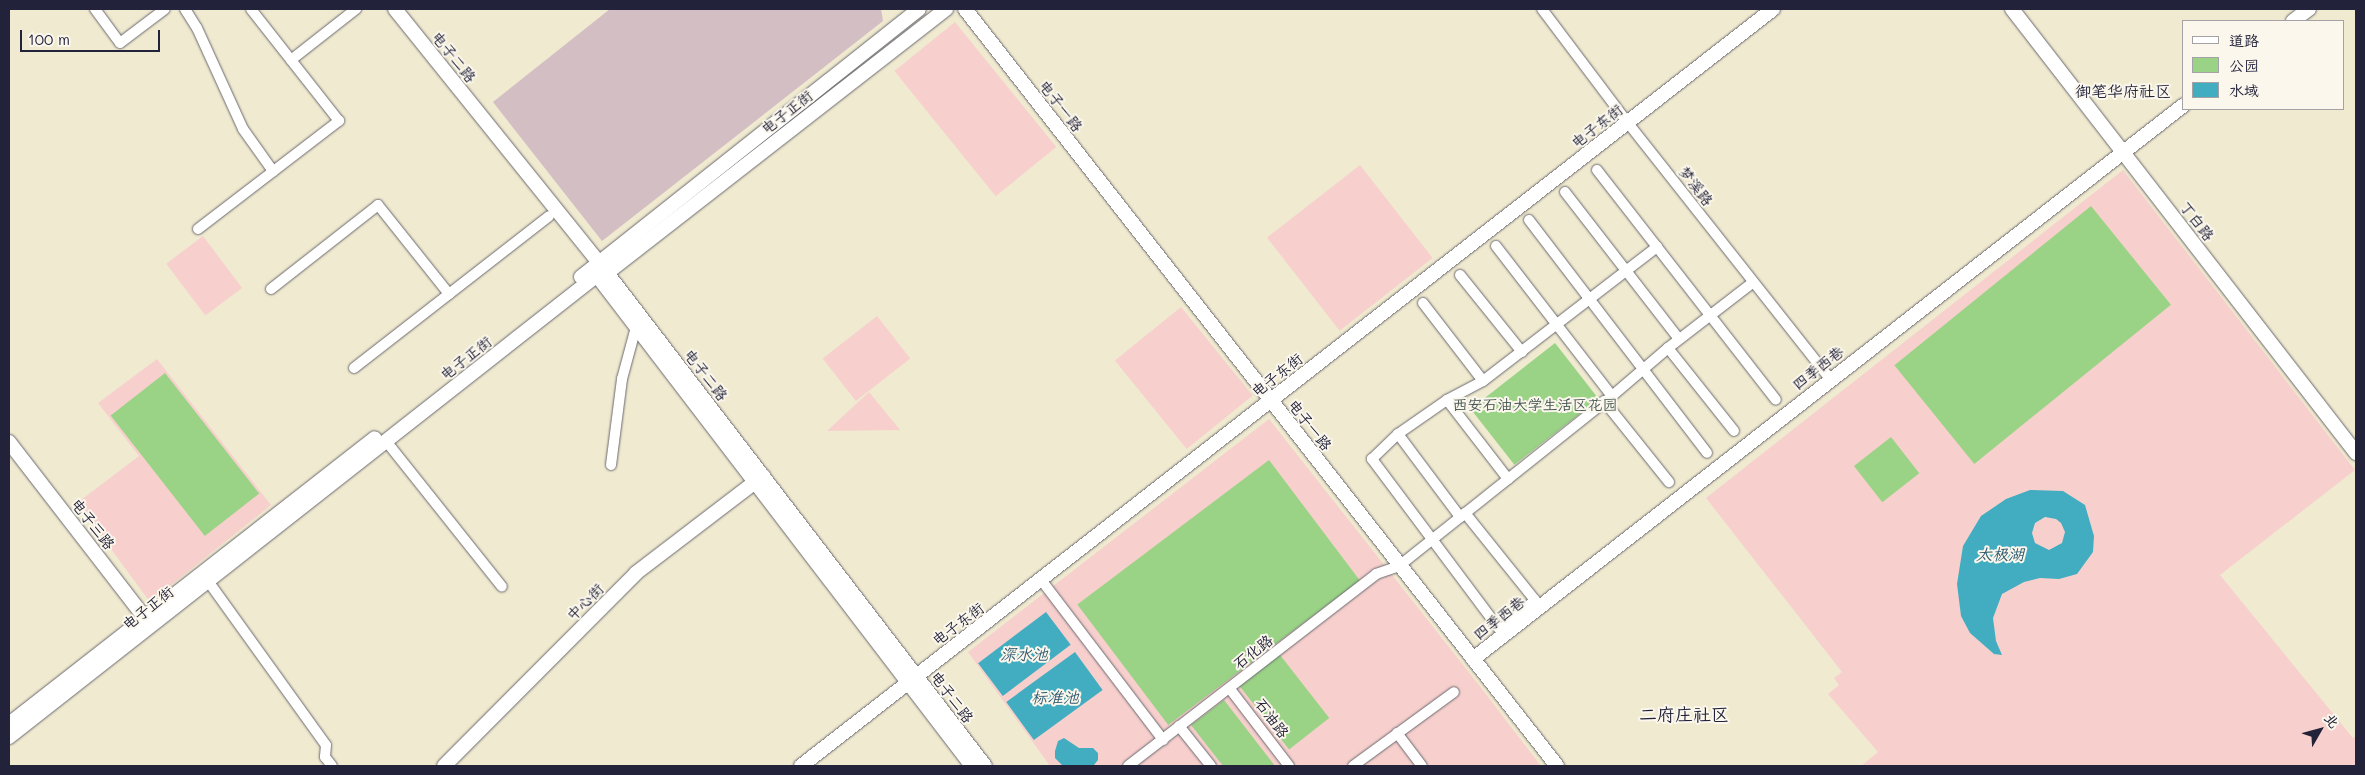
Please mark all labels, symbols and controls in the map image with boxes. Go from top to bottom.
scale bar [22,20,162,52]
legend [2182,20,2345,110]
street label: 电子二路 [428,28,480,86]
text: 100 m [28,29,70,49]
text: 道路 [2229,30,2259,50]
text: 公园 [2229,55,2259,75]
street label: 电子一路 [1035,77,1087,135]
text: 水域 [2229,80,2259,100]
district label: 御笔华府社区 [2075,81,2171,101]
street label: 电子正街 [758,86,816,138]
street label: 电子东街 [1568,100,1626,152]
street label: 梦溪路 [1675,163,1717,209]
street label: 丁白路 [2176,198,2218,244]
street label: 电子正街 [437,332,495,384]
street label: 四季西巷 [1789,342,1847,394]
street label: 电子二路 [680,346,732,404]
street label: 电子东街 [1248,349,1306,401]
street label: 电子一路 [1284,396,1336,454]
park label: 西安石油大学生活区花园 [1453,396,1617,414]
street label: 电子三路 [67,495,119,553]
water label: 太极湖 [1976,544,2024,564]
street label: 中心街 [563,580,607,624]
street label: 电子正街 [119,582,177,634]
street label: 四季西巷 [1470,592,1528,644]
street label: 电子东街 [929,599,987,649]
street label: 石化路 [1230,631,1276,673]
water label: 深水池 [1000,644,1048,664]
street label: 电子二路 [927,668,977,726]
water label: 标准池 [1031,687,1079,707]
street label: 石油路 [1251,695,1293,741]
district label: 二府庄社区 [1639,703,1729,725]
north arrow [2295,705,2345,755]
text: 北 [2320,709,2344,732]

